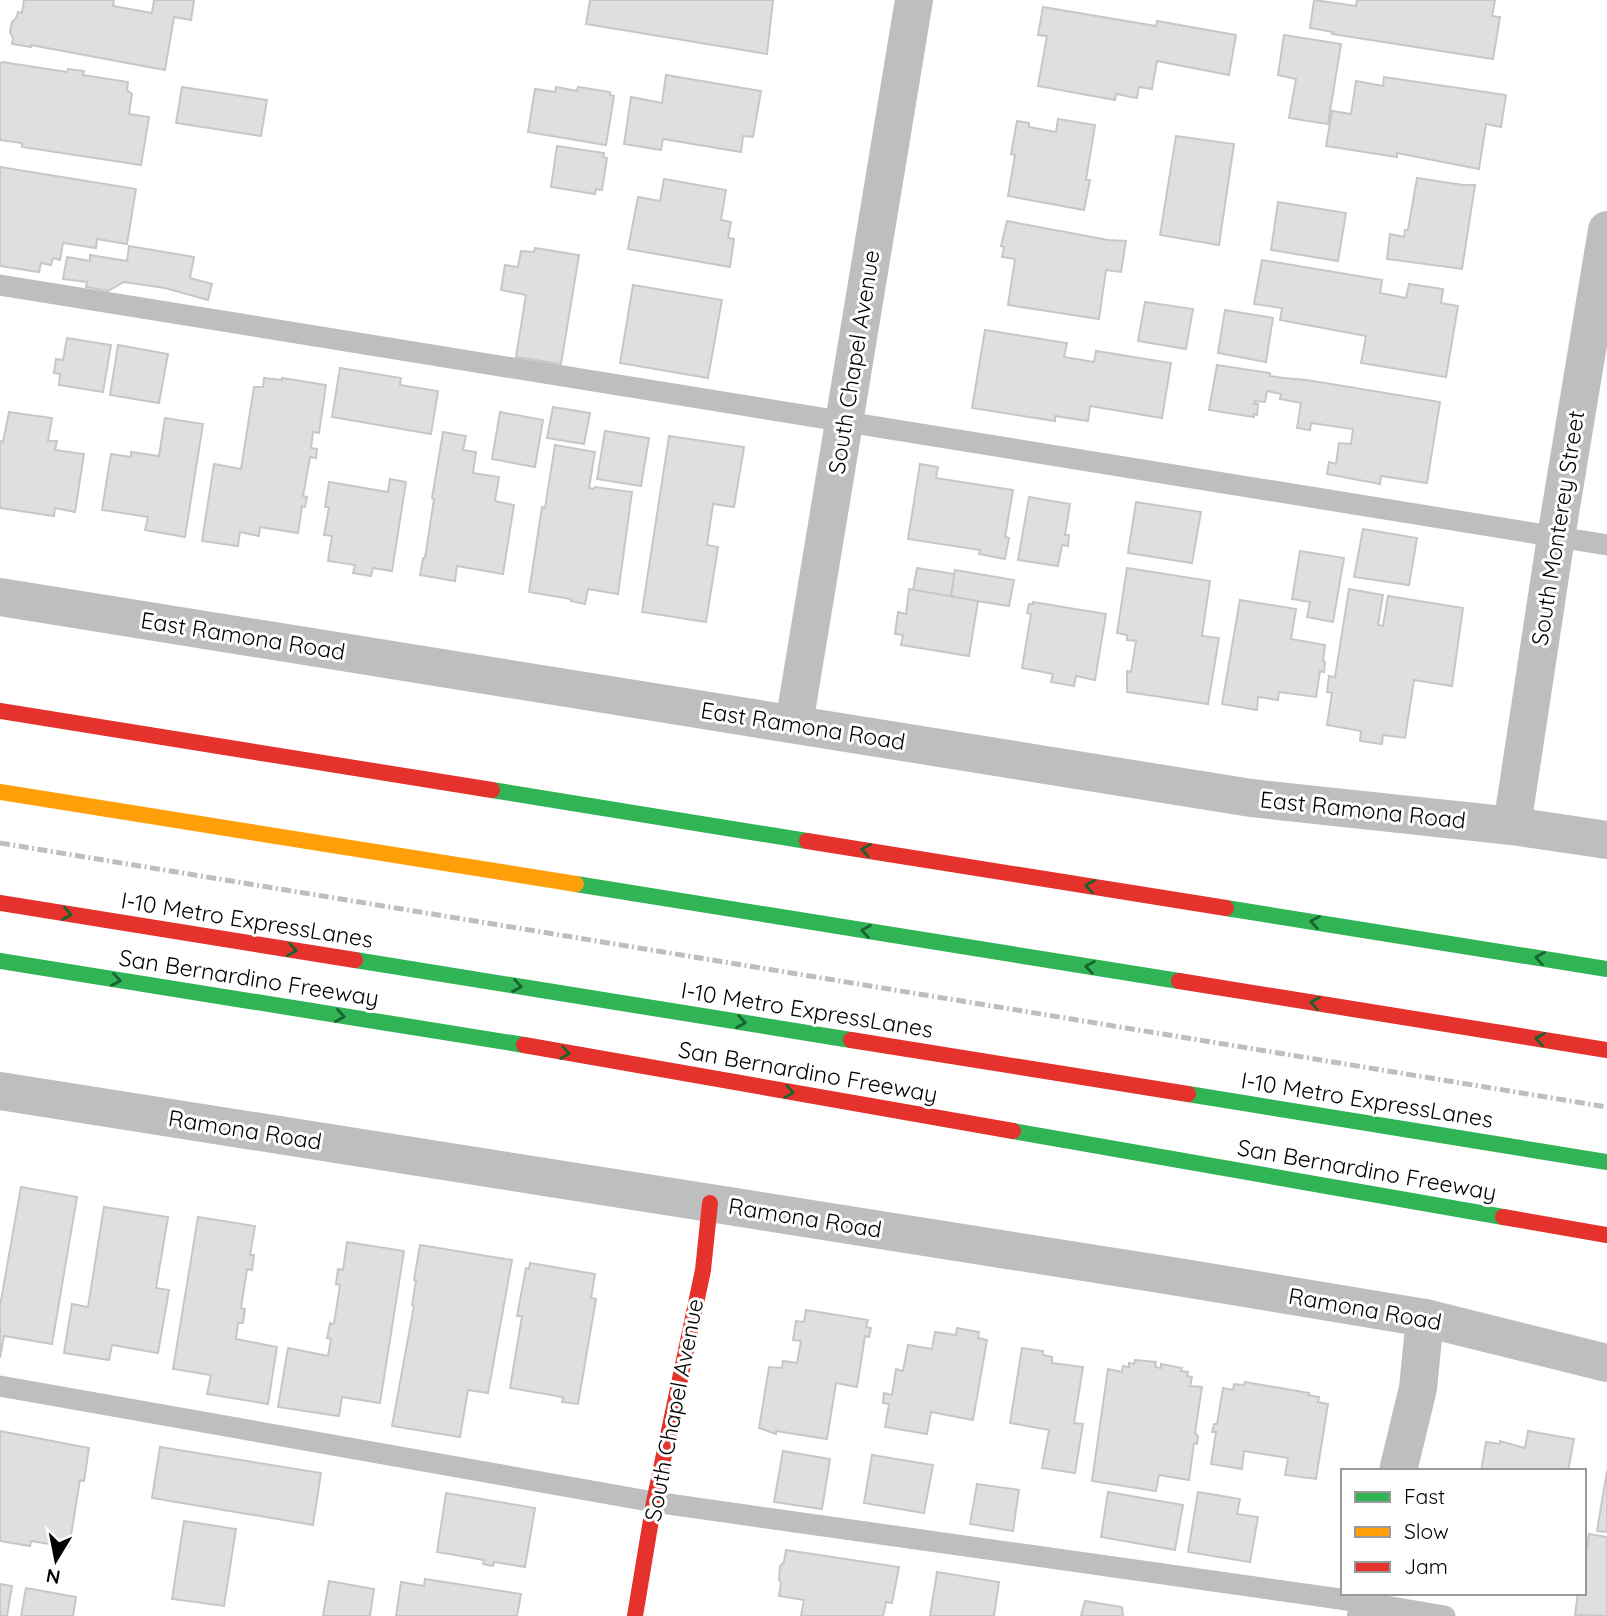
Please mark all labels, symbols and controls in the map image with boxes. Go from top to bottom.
street label: South Chapel Avenue [821,248,886,476]
street label: South Monterey Street [1525,408,1590,647]
street label: East Ramona Road [139,605,347,666]
street label: East Ramona Road [699,695,907,756]
street label: East Ramona Road [1259,784,1467,835]
one-way arrow [860,843,872,858]
one-way arrow [1084,879,1096,894]
street label: I-10 Metro ExpressLanes [119,885,375,954]
one-way arrow [61,906,73,921]
one-way arrow [1309,915,1321,930]
one-way arrow [860,924,872,939]
one-way arrow [286,942,298,957]
street label: San Bernardino Freeway [117,943,381,1012]
one-way arrow [1534,951,1546,966]
one-way arrow [1084,960,1096,975]
one-way arrow [110,972,122,987]
street label: I-10 Metro ExpressLanes [679,975,935,1044]
one-way arrow [511,978,522,993]
one-way arrow [1309,996,1321,1011]
one-way arrow [335,1008,346,1023]
one-way arrow [735,1014,747,1029]
one-way arrow [1534,1032,1546,1047]
street label: San Bernardino Freeway [676,1034,940,1109]
one-way arrow [559,1044,571,1059]
street label: I-10 Metro ExpressLanes [1239,1065,1495,1134]
one-way arrow [783,1084,795,1099]
street label: Ramona Road [166,1103,324,1156]
street label: San Bernardino Freeway [1235,1132,1499,1207]
street label: Ramona Road [726,1191,884,1244]
street label: Ramona Road [1286,1281,1444,1336]
street label: South Chapel Avenue [638,1296,709,1524]
legend [1341,1469,1586,1595]
text: Fast [1404,1483,1445,1509]
text: Slow [1404,1518,1449,1544]
north arrow [21,1525,91,1595]
text: Jam [1404,1553,1448,1579]
text: N [44,1564,62,1590]

